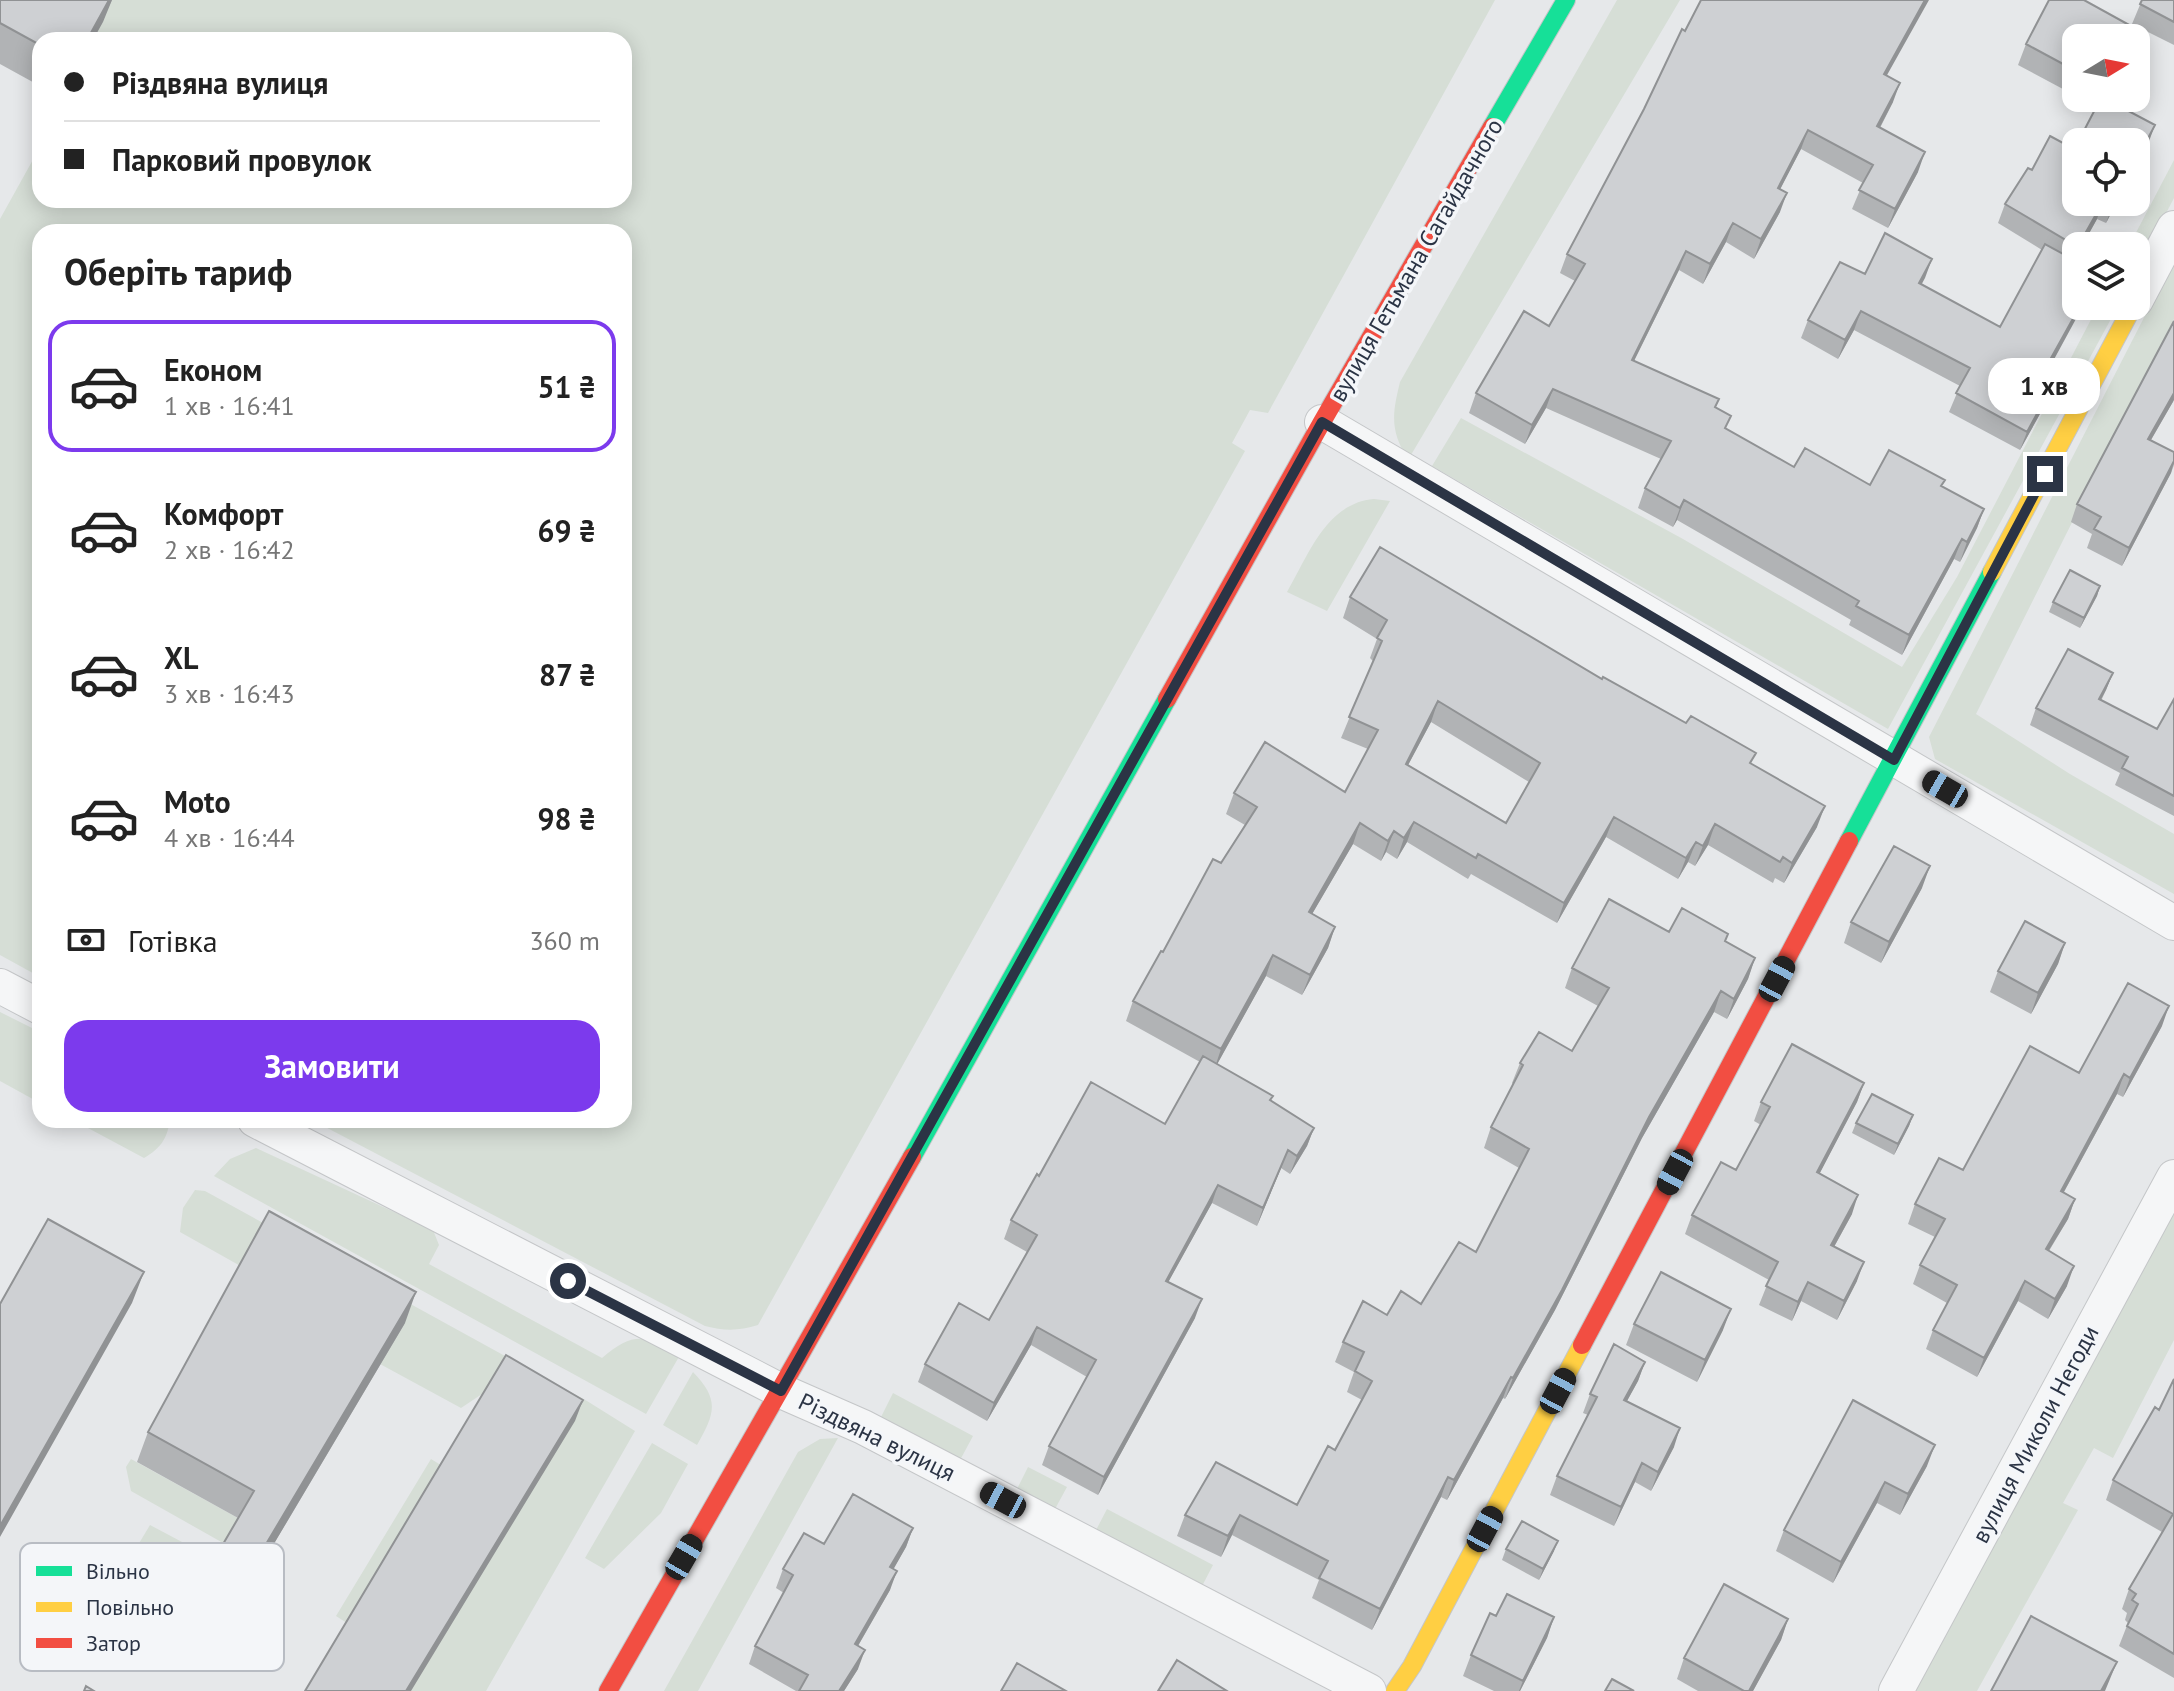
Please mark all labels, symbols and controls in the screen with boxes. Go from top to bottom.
north arrow [2062,24,2150,112]
map controls [2062,24,2150,320]
text: Різдвяна вулиця [112,63,328,102]
street label: вулиця Гетьмана Сагайдачного [1322,113,1510,407]
button: locate [2062,128,2150,216]
text: Парковий провулок [112,140,371,179]
button: layers [2062,232,2150,320]
text: Оберіть тариф [64,248,292,295]
icon: car [68,350,140,422]
text: Економ [164,350,262,389]
callout: 1 хв [1989,358,2101,414]
text: 51 ₴ [537,367,596,406]
text: 1 хв [2020,369,2068,402]
text: 1 хв · 16:41 [164,389,295,422]
route end [2027,456,2063,492]
icon: car [68,494,140,566]
text: Комфорт [164,494,283,533]
text: 69 ₴ [537,511,596,550]
text: 2 хв · 16:42 [164,533,295,566]
icon: car [68,638,140,710]
text: XL [164,638,198,677]
text: 87 ₴ [539,655,596,694]
text: 3 хв · 16:43 [164,677,295,710]
car [1918,767,1972,811]
icon: car [68,782,140,854]
text: Moto [164,782,231,821]
text: 98 ₴ [537,799,596,838]
text: 4 хв · 16:44 [164,821,295,854]
icon: cash [64,918,108,962]
text: Готівка [128,921,218,960]
text: 360 m [529,924,600,957]
car [1755,952,1799,1006]
button: Замовити [64,1020,600,1112]
car [1653,1145,1697,1199]
route start [550,1263,586,1299]
street label: вулиця Миколи Негоди [1964,1320,2106,1548]
car [1536,1364,1580,1418]
street label: Різдвяна вулиця [794,1386,960,1488]
car [976,1478,1030,1522]
car [1463,1502,1507,1556]
car [662,1530,706,1584]
legend [20,1543,284,1671]
text: Вільно [86,1557,150,1585]
text: Повільно [86,1593,174,1621]
text: Затор [86,1629,141,1657]

